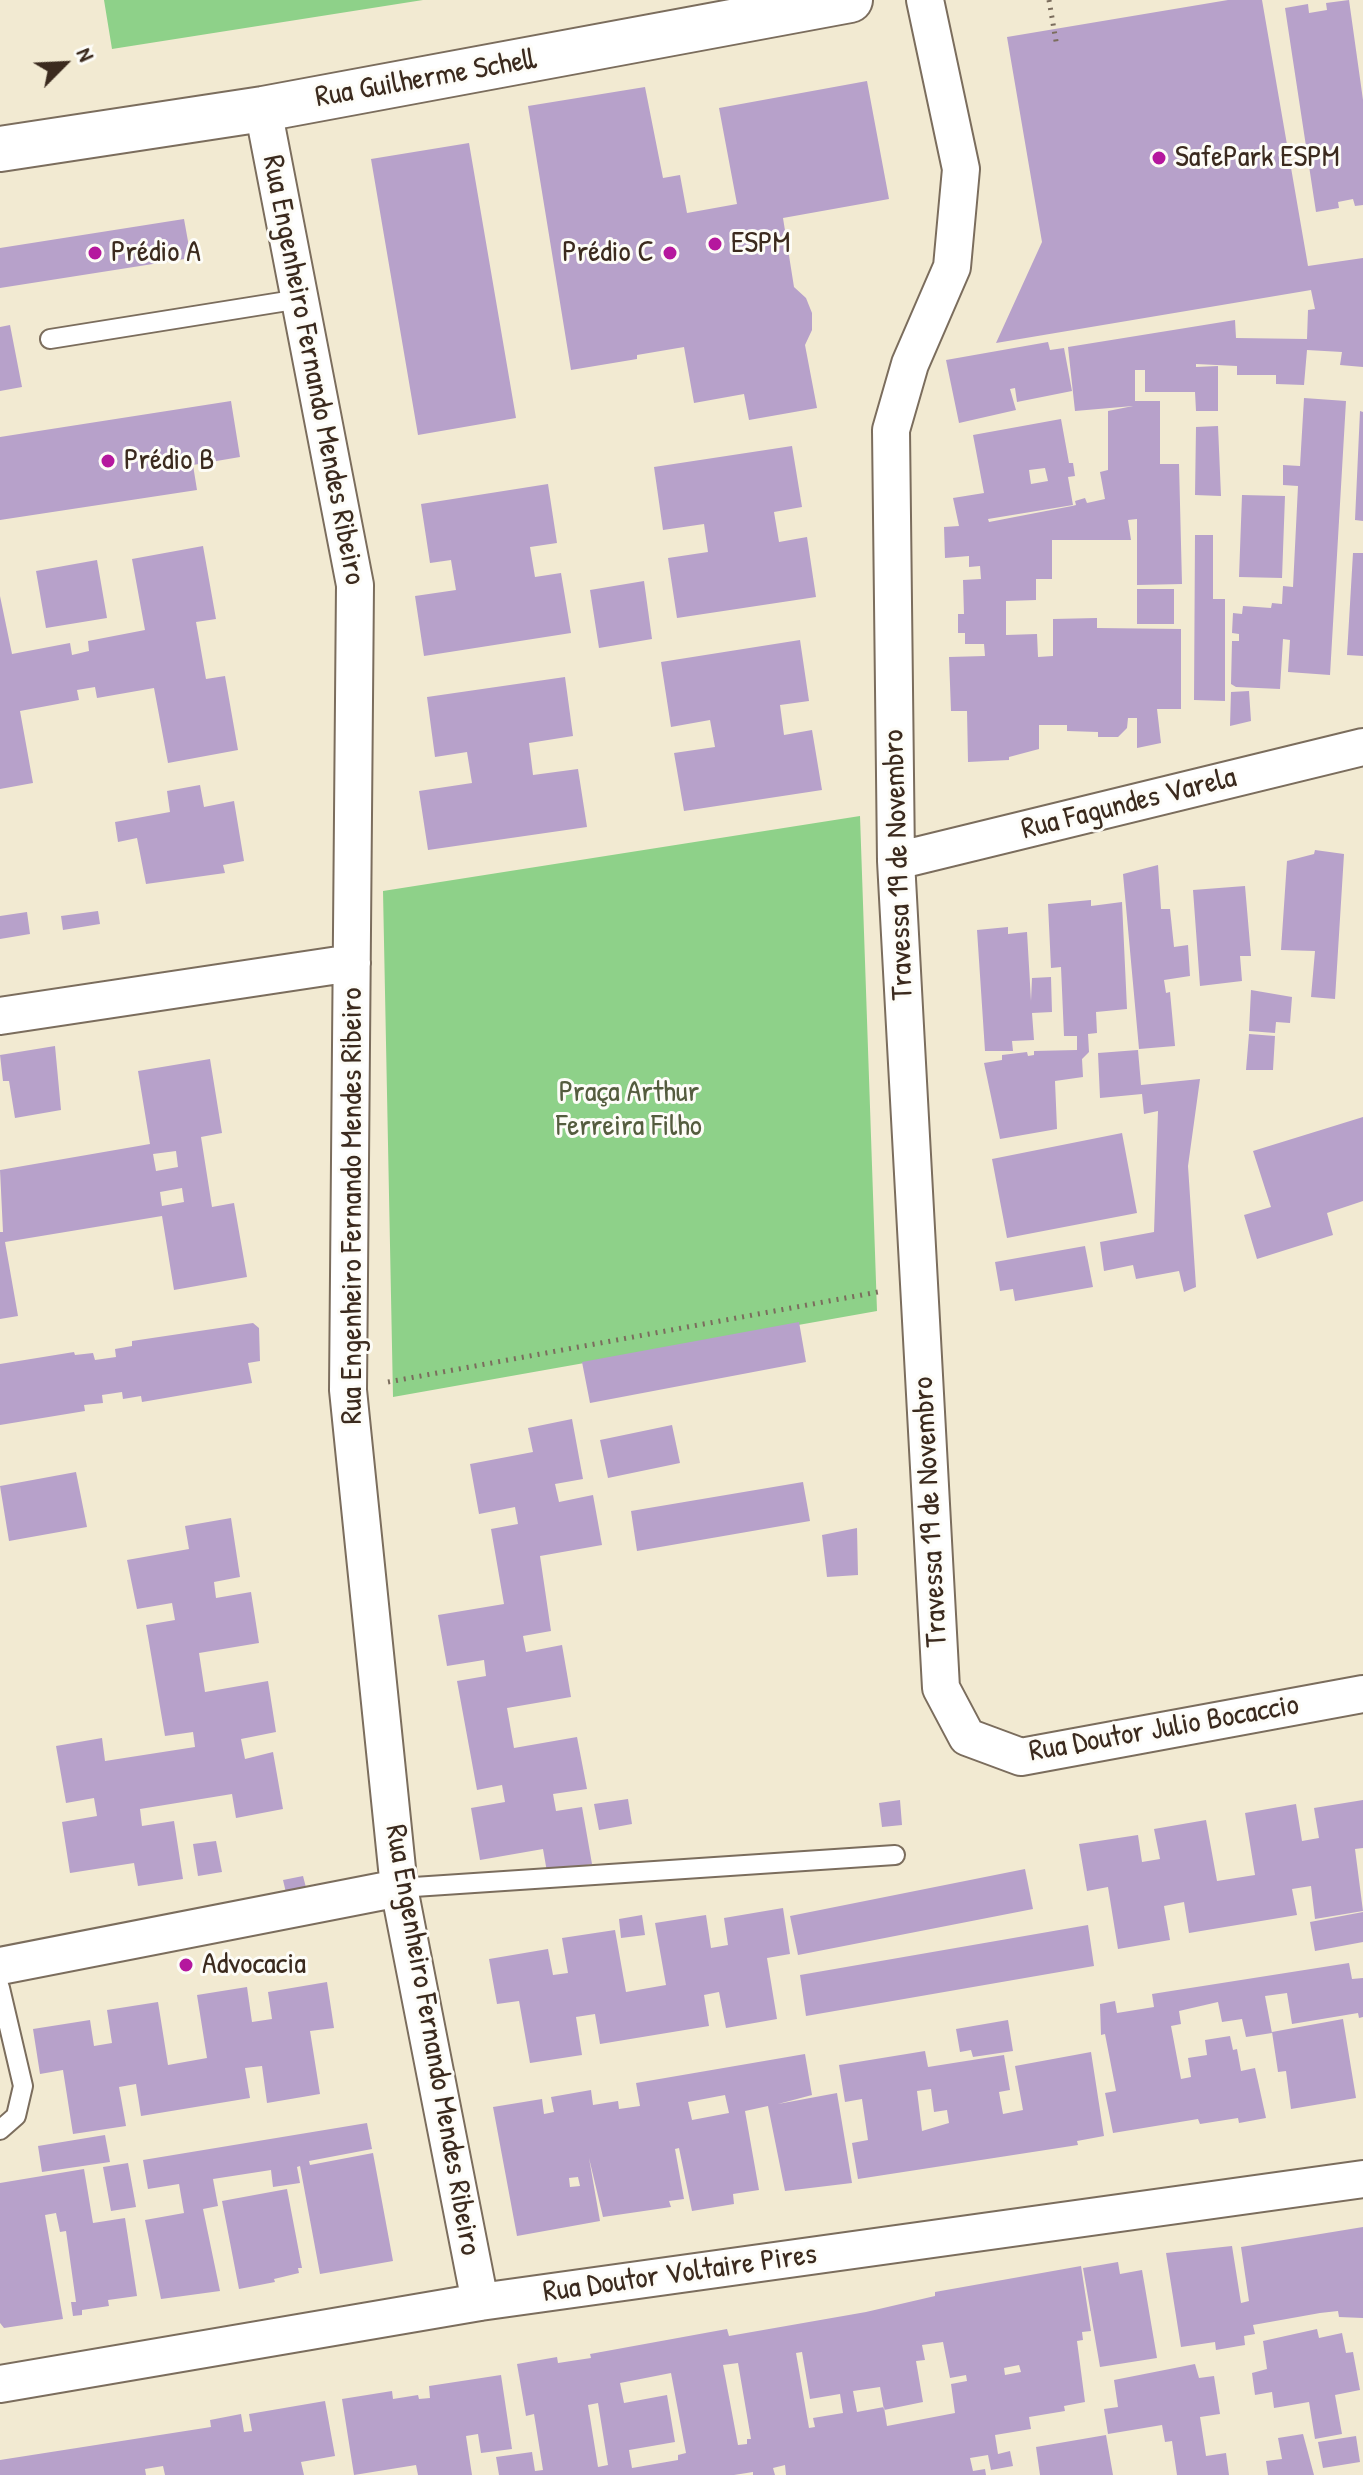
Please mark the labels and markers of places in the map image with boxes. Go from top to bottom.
place label: SafePark ESPM [1175,140,1340,176]
marker: SafePark ESPM [1150,149,1168,167]
place label: ESPM [731,226,790,262]
place label: Prédio A [111,235,201,271]
place label: Prédio C [562,235,654,271]
marker: ESPM [706,235,724,253]
marker: Prédio A [86,244,104,262]
marker: Prédio C [661,244,679,262]
place label: Prédio B [124,443,215,479]
marker: Prédio B [99,452,117,470]
place label: Advocacia [202,1947,306,1983]
marker: Advocacia [177,1956,195,1974]

